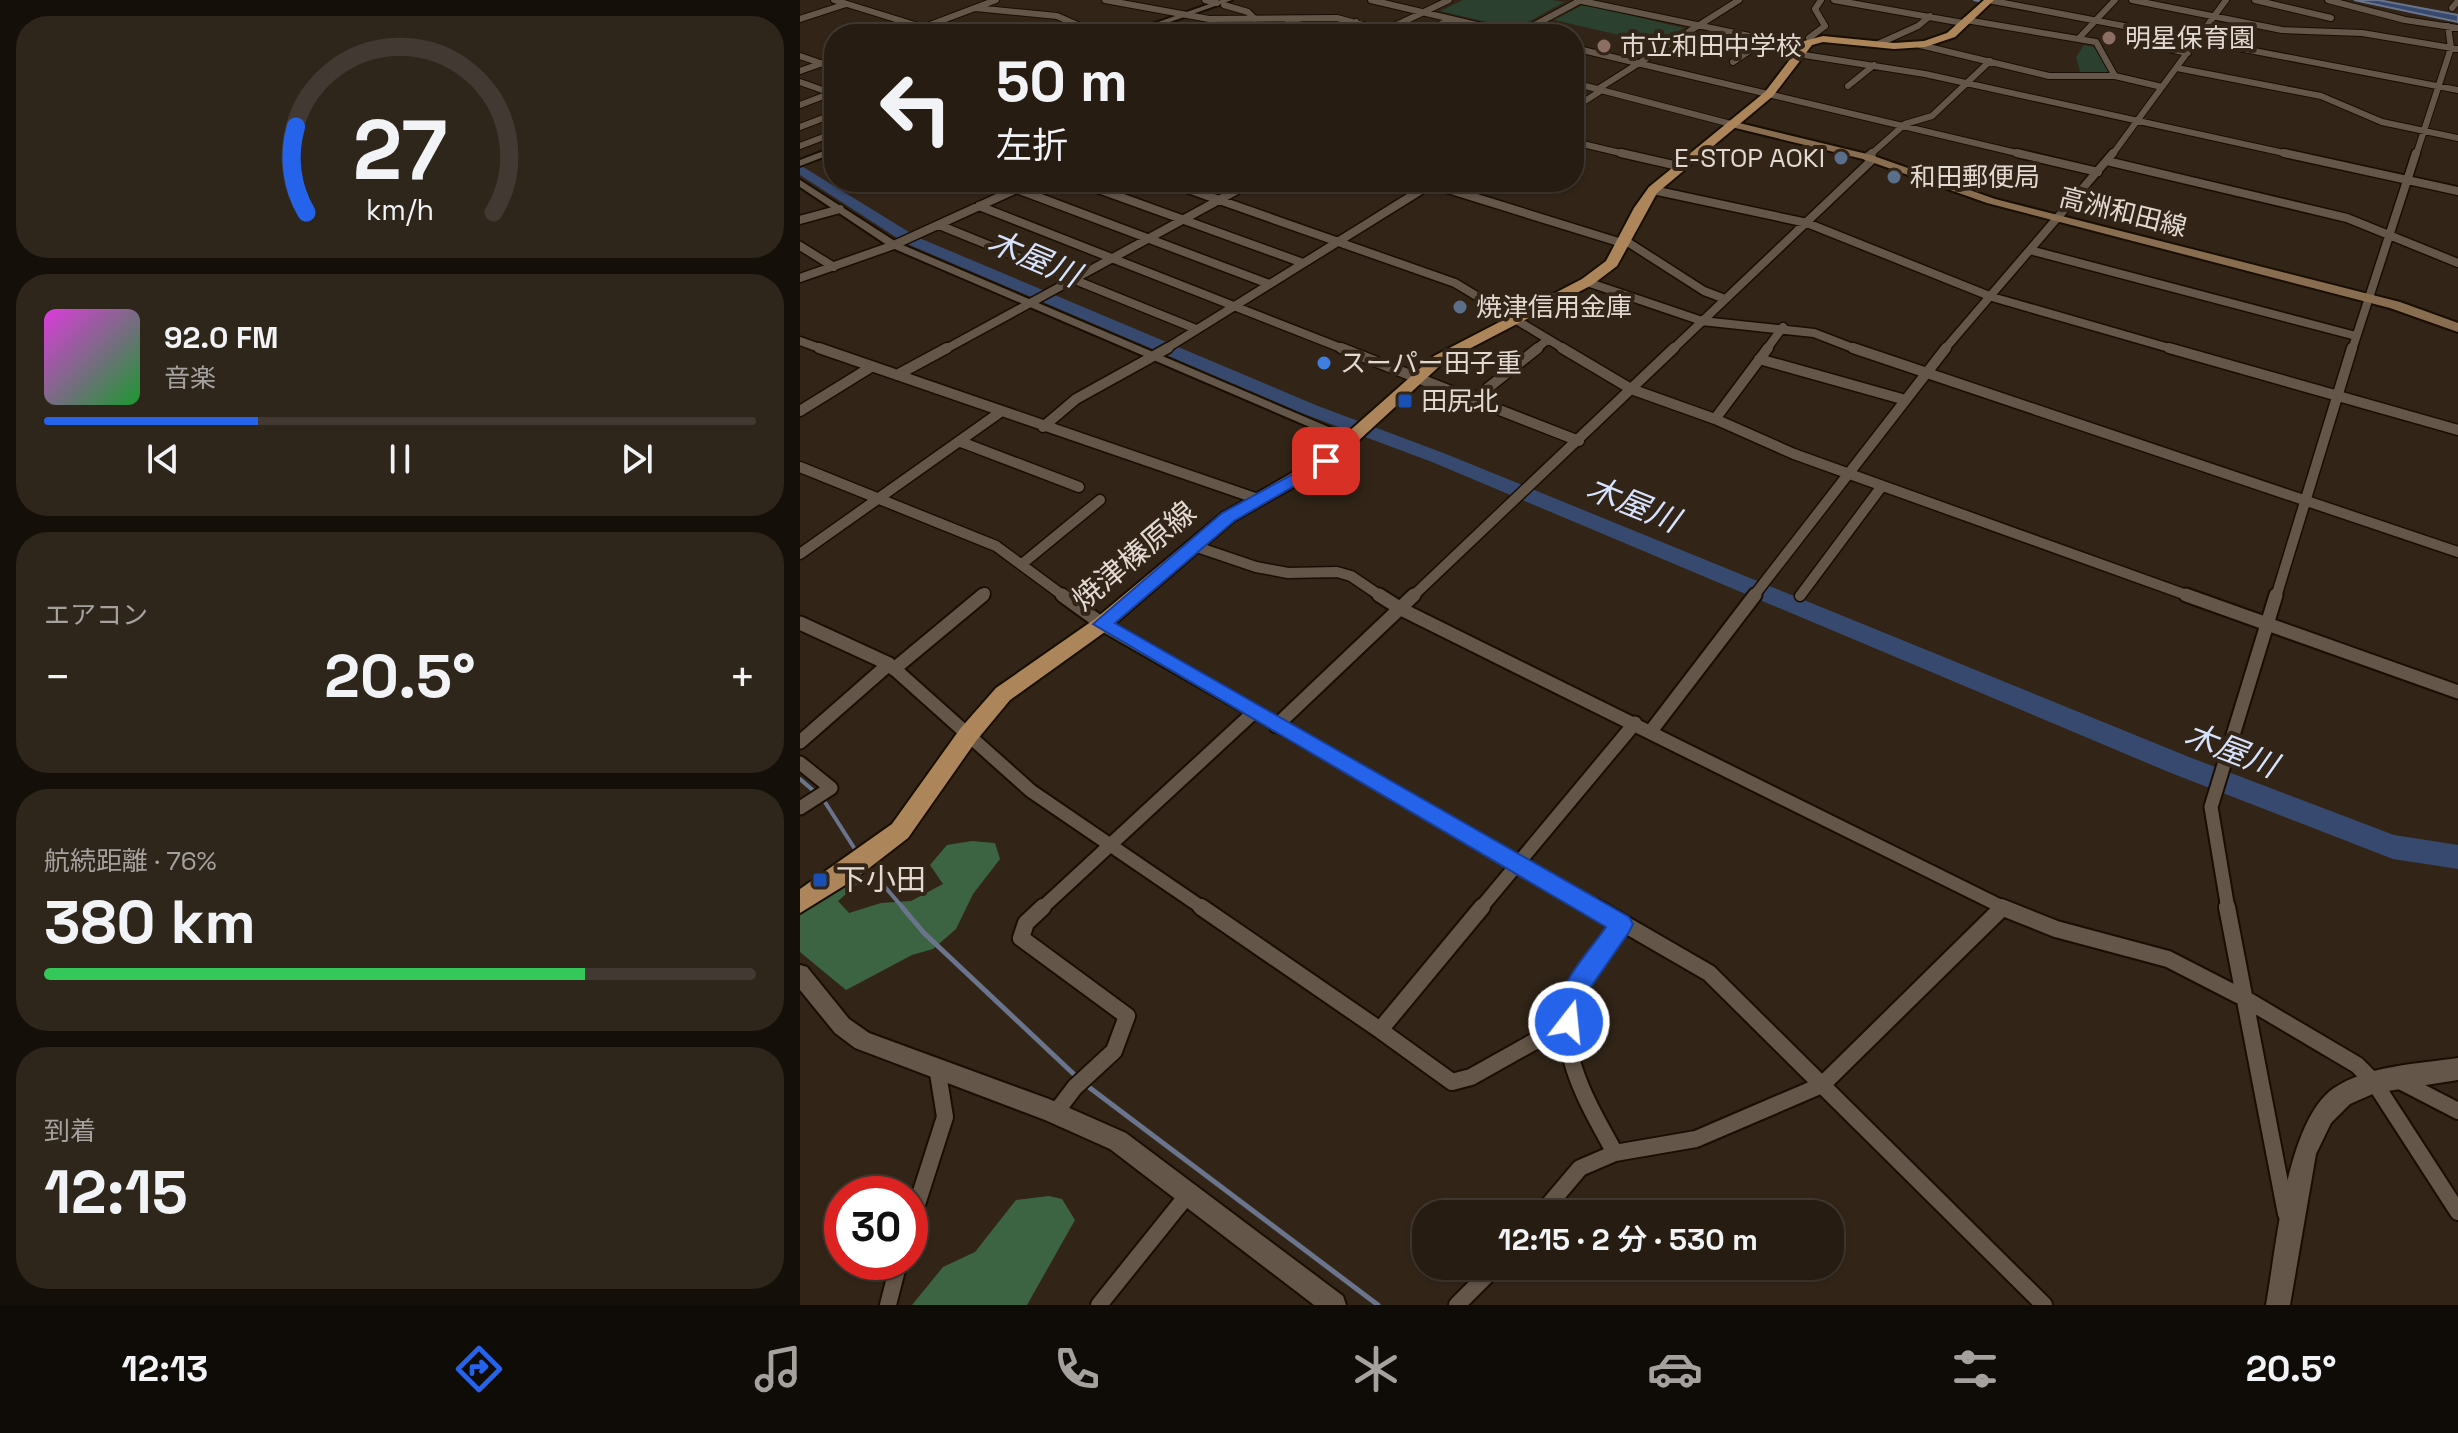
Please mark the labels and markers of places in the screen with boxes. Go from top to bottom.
place label: 明星保育園 [2125,21,2255,55]
place label: 市立和田中学校 [1620,29,1802,63]
marker: 明星保育園 [2100,29,2118,47]
marker: 市立和田中学校 [1595,37,1613,55]
place label: E-STOP AOKI [1674,141,1825,175]
marker: E-STOP AOKI [1832,149,1850,167]
place label: 和田郵便局 [1910,160,2040,194]
marker: 和田郵便局 [1885,168,1903,186]
place label: 焼津信用金庫 [1476,290,1632,324]
marker: 焼津信用金庫 [1451,298,1469,316]
place label: スーパー田子重 [1340,346,1522,380]
marker: スーパー田子重 [1315,354,1333,372]
place label: 田尻北 [1421,384,1499,418]
marker: 田尻北 [1396,392,1414,410]
pin [1292,427,1360,495]
place label: 下小田 [836,860,926,899]
marker: 下小田 [811,871,829,889]

